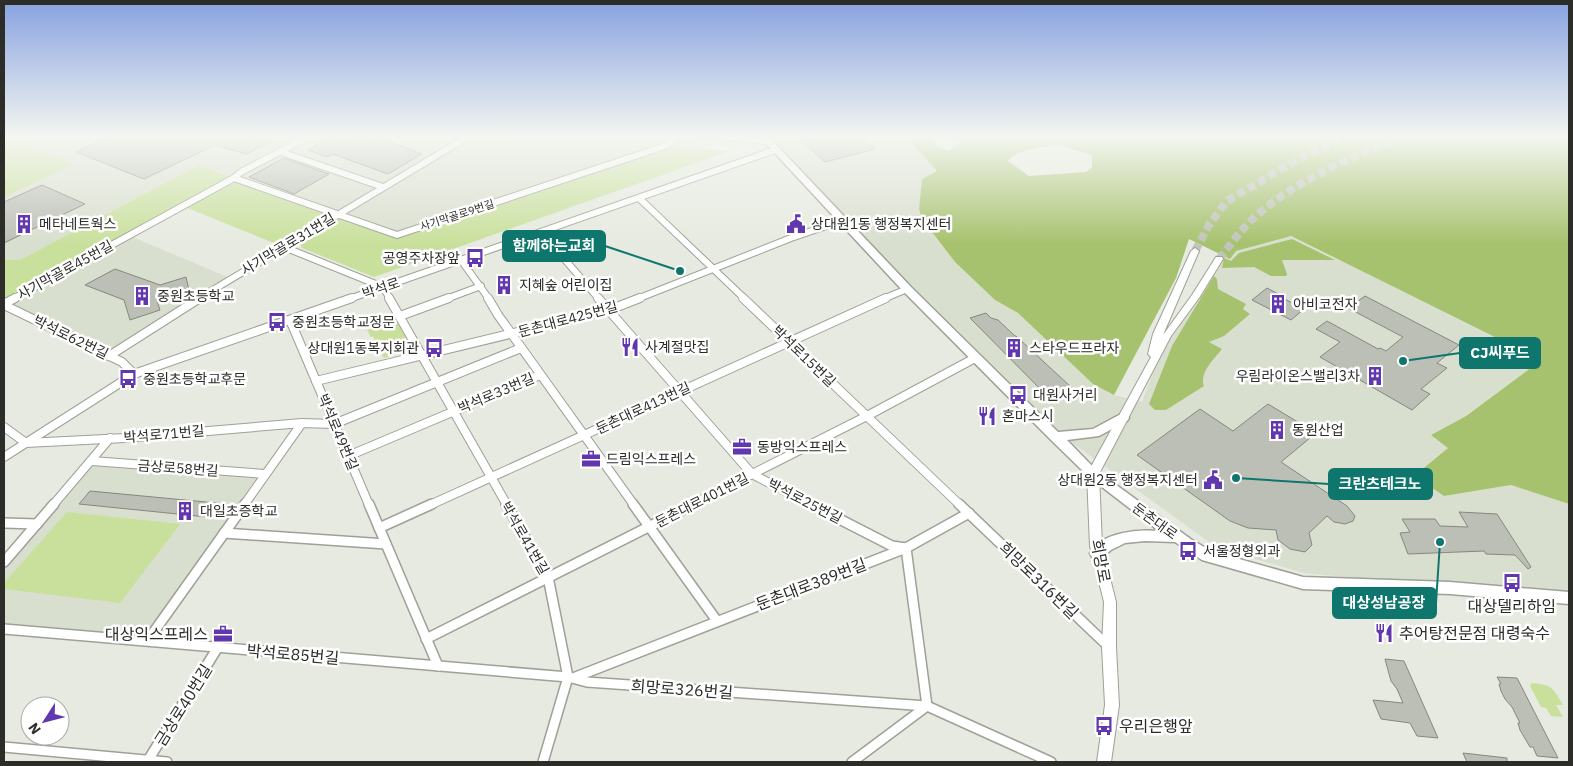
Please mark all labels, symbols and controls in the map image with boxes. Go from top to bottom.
street label: 사기막골로9번길 [418,196,496,234]
street label: 사기막골로31번길 [238,209,338,279]
building icon: 메타네트웍스 [13,213,35,235]
public building icon: 상대원1동 행정복지센터 [785,213,807,235]
place label: 메타네트웍스 [39,215,116,233]
place label: 상대원1동 행정복지센터 [811,215,952,233]
callout: 함께하는교회 [503,231,605,261]
street label: 사기막골로45번길 [14,236,116,304]
text: 함께하는교회 [513,236,595,255]
bus stop icon: 공영주차장앞 [464,247,486,269]
place label: 공영주차장앞 [383,249,460,267]
street label: 박석로 [360,273,402,303]
building icon: 지혜숲 어린이집 [493,274,515,296]
place label: 지혜숲 어린이집 [519,276,612,294]
building icon: 중원초등학교 [131,285,153,307]
place label: 중원초등학교 [157,287,234,305]
building icon: 아비코전자 [1267,293,1289,315]
place label: 아비코전자 [1293,295,1358,313]
street label: 둔촌대로425번길 [516,297,620,341]
street label: 박석로62번길 [31,311,111,363]
bus stop icon: 중원초등학교정문 [266,311,288,333]
place label: 중원초등학교정문 [292,313,395,331]
street label: 박석로15번길 [769,321,839,391]
restaurant icon: 사계절맛집 [619,336,641,358]
bus stop icon: 상대원1동복지회관 [423,337,445,359]
building icon: 스타우드프라자 [1003,337,1025,359]
place label: 사계절맛집 [645,338,709,356]
callout: CJ씨푸드 [1460,338,1540,368]
place label: 상대원1동복지회관 [308,339,419,357]
place label: 스타우드프라자 [1029,339,1119,357]
text: CJ씨푸드 [1470,343,1530,362]
building icon: 우림라이온스밸리3차 [1364,365,1386,387]
place label: 우림라이온스밸리3차 [1236,367,1360,385]
bus stop icon: 중원초등학교후문 [117,368,139,390]
street label: 박석로33번길 [455,369,537,417]
place label: 중원초등학교후문 [143,370,246,388]
street label: 둔촌대로413번길 [593,378,693,438]
bus stop icon: 대원사거리 [1007,384,1029,406]
place label: 대원사거리 [1033,386,1097,404]
street label: 박석로49번길 [314,391,362,473]
restaurant icon: 혼마스시 [976,405,998,427]
place label: 혼마스시 [1002,407,1054,425]
building icon: 동원산업 [1266,419,1288,441]
street label: 박석로71번길 [123,421,205,447]
place label: 동원산업 [1292,421,1344,439]
office icon: 동방익스프레스 [731,436,753,458]
place label: 동방익스프레스 [757,438,847,456]
office icon: 드림익스프레스 [580,448,602,470]
place label: 드림익스프레스 [606,450,696,468]
street label: 금상로58번길 [137,456,219,480]
street label: 둔촌대로401번길 [652,469,752,531]
public building icon: 상대원2동 행정복지센터 [1202,469,1224,491]
callout: 크란츠테크노 [1329,469,1432,499]
place label: 상대원2동 행정복지센터 [1057,471,1198,489]
text: 크란츠테크노 [1339,474,1422,493]
street label: 박석로25번길 [765,475,845,527]
street label: 박석로41번길 [497,498,553,578]
street label: 둔촌대로 [1129,499,1181,543]
building icon: 대일초증학교 [174,500,196,522]
place label: 대일초증학교 [200,502,277,520]
street label: 희망로316번길 [995,537,1083,623]
street label: 희망로 [1087,537,1115,585]
bus stop icon: 서울정형외과 [1177,540,1199,562]
place label: 서울정형외과 [1203,542,1280,560]
street label: 둔촌대로389번길 [753,554,869,614]
bus stop icon: 대상델리하임 [1501,572,1523,594]
callout: 대상성남공장 [1333,588,1436,618]
text: 대상성남공장 [1343,593,1426,612]
place label: 대상델리하임 [1468,596,1556,616]
restaurant icon: 추어탕전문점 대령숙수 [1373,622,1395,644]
office icon: 대상익스프레스 [212,623,234,645]
place label: 추어탕전문점 대령숙수 [1399,623,1550,643]
place label: 대상익스프레스 [105,624,208,644]
street label: 박석로85번길 [246,640,340,668]
street label: 금상로40번길 [150,660,216,750]
street label: 희망로326번길 [630,675,734,703]
north arrow [20,696,70,746]
bus stop icon: 우리은행앞 [1093,715,1115,737]
place label: 우리은행앞 [1119,716,1193,736]
text: N [24,719,45,738]

